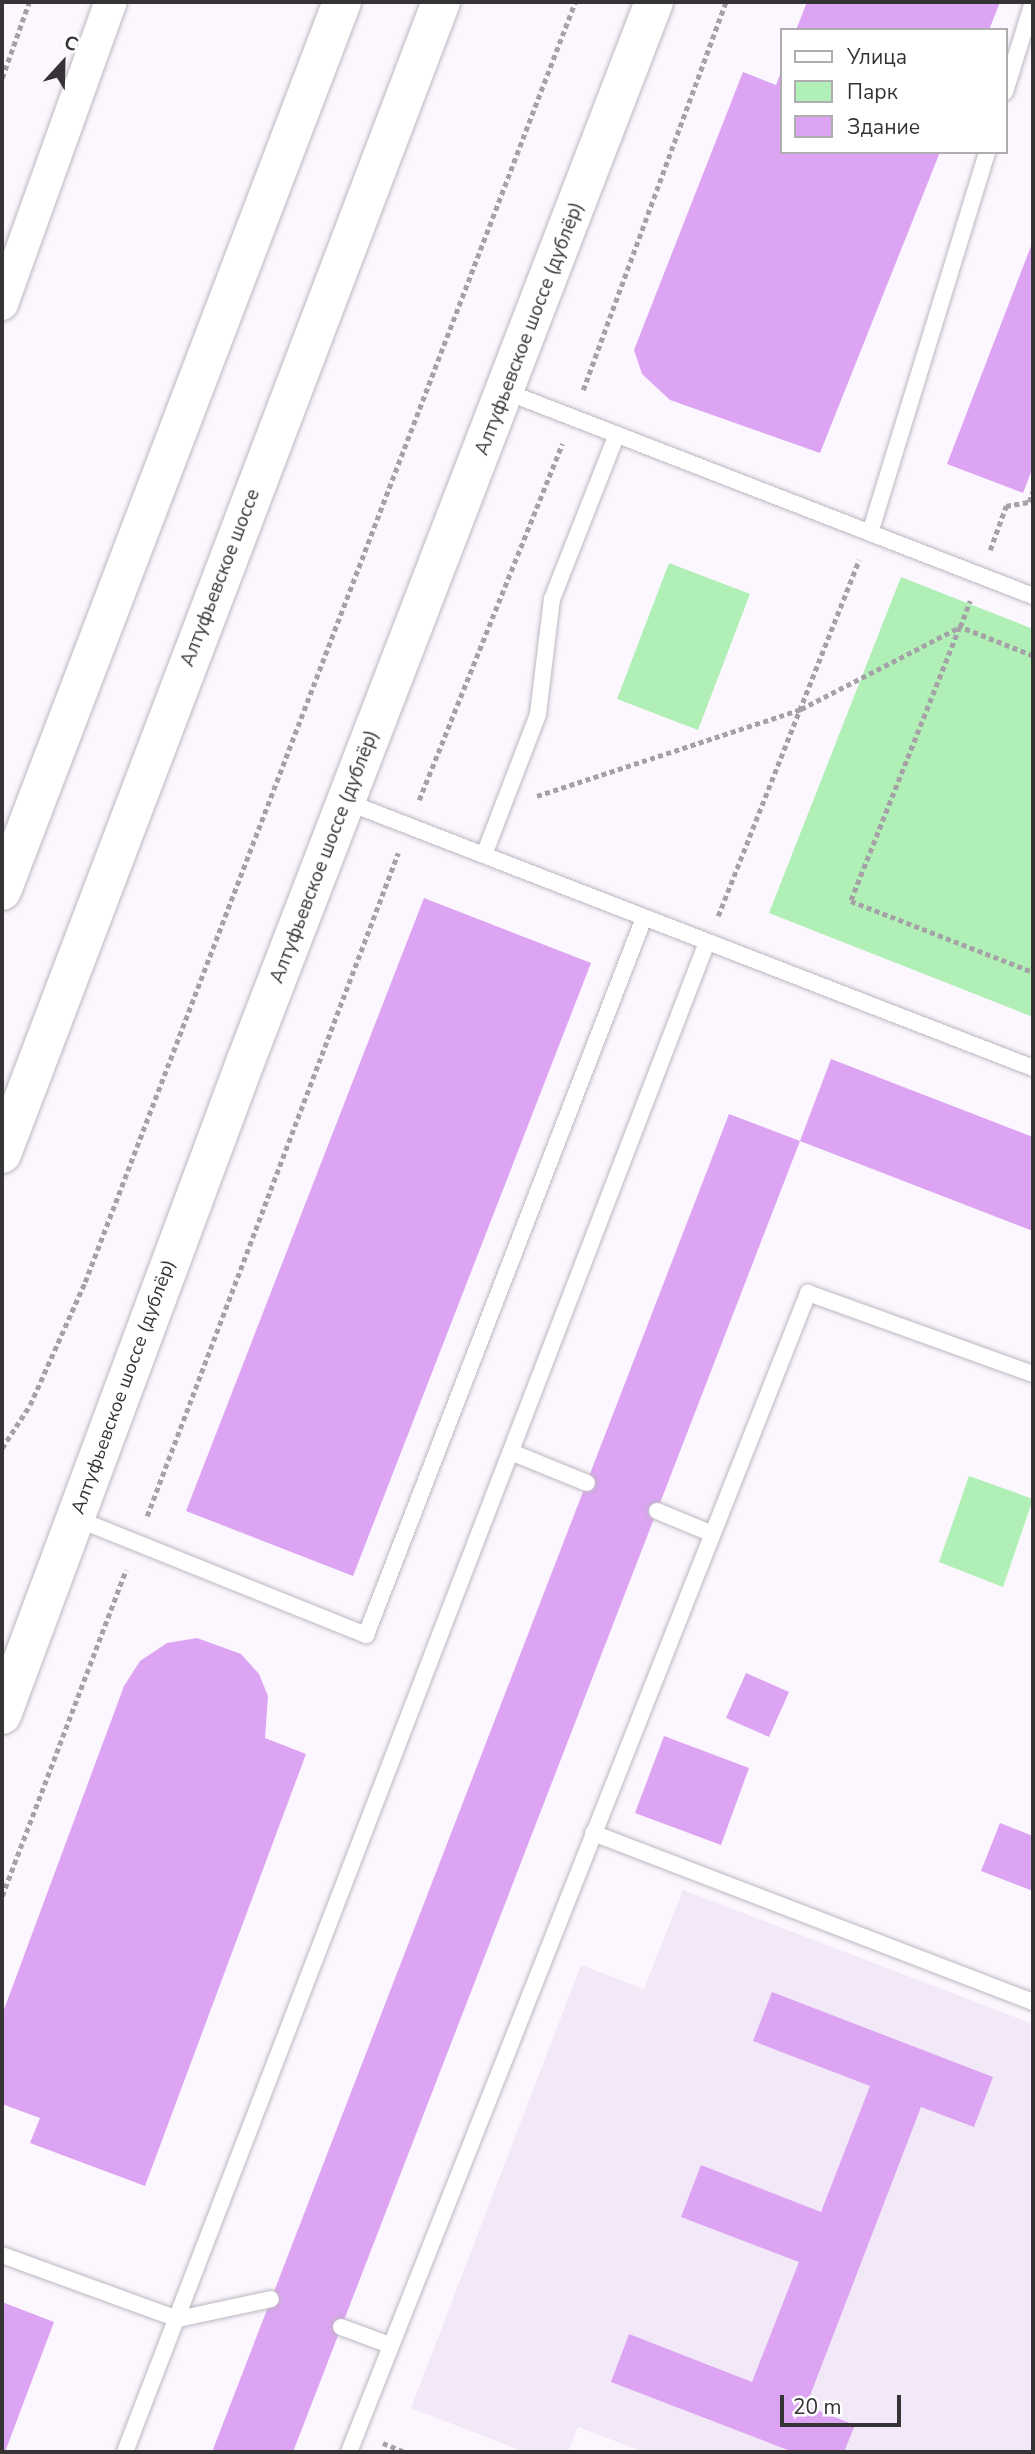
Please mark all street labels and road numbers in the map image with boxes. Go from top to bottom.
street label: Алтуфьевское шоссе (дублёр) [471,199,589,459]
street label: Алтуфьевское шоссе [177,486,265,670]
street label: Алтуфьевское шоссе (дублёр) [266,727,384,987]
street label: Алтуфьевское шоссе (дублёр) [67,1257,181,1517]

